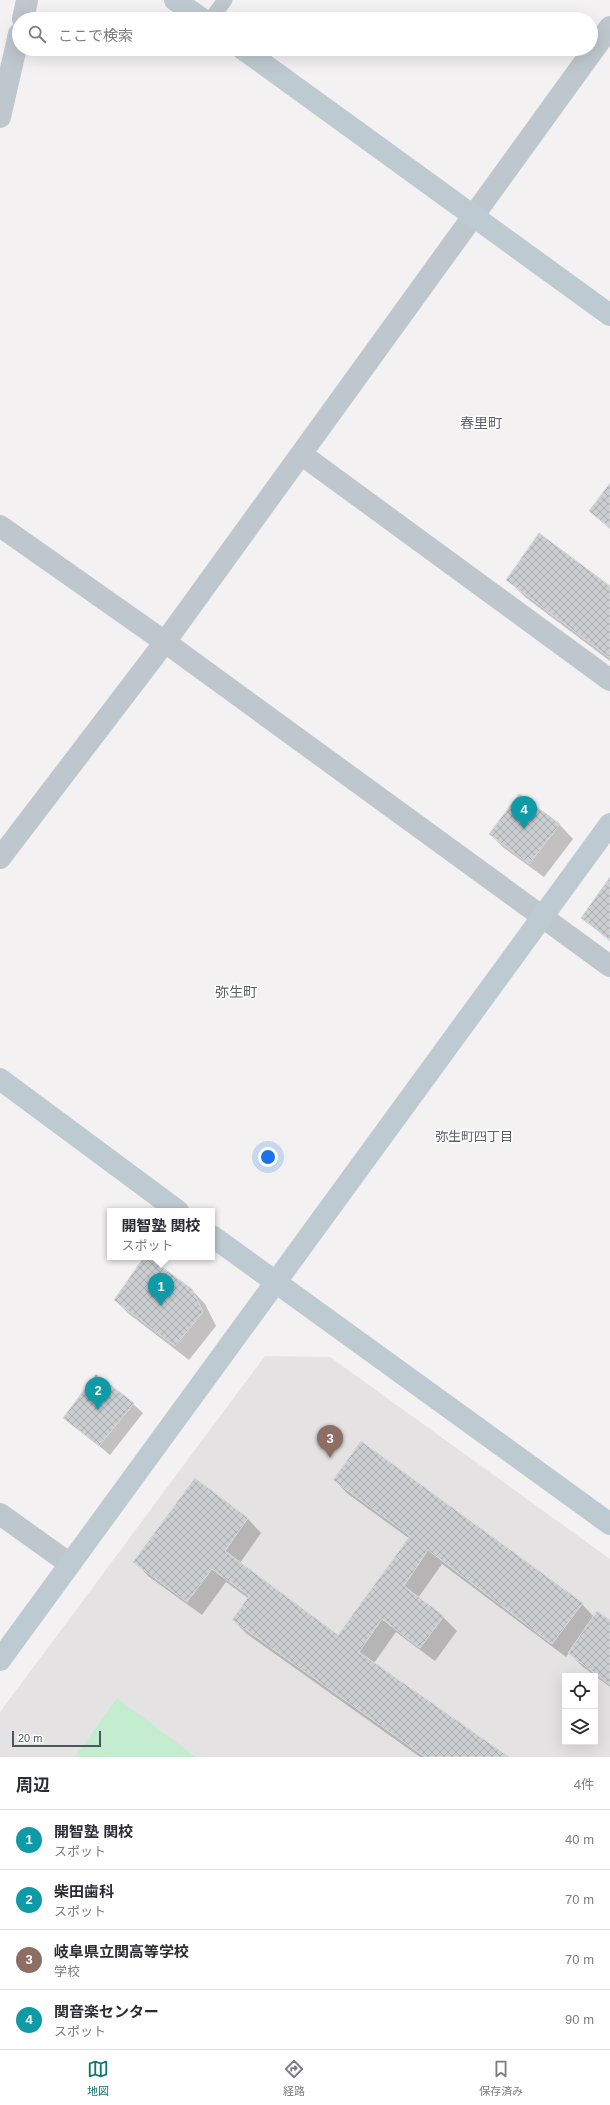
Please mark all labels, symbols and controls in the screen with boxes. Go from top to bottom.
search box [12,12,598,56]
icon: search [26,23,48,45]
text: ここで検索 [58,27,133,44]
district label: 春里町 [460,415,502,431]
pin: 4 [511,796,537,829]
district label: 弥生町 [215,984,257,1000]
district label: 弥生町四丁目 [435,1129,513,1144]
your location [258,1147,278,1167]
popup [107,1208,215,1260]
text: 開智塾 関校 [121,1217,201,1234]
text: スポット [121,1238,173,1253]
pin: 1 [148,1273,174,1306]
pin: 2 [85,1377,111,1410]
pin: 3 [317,1425,343,1458]
map controls [562,1673,598,1745]
button: locate [562,1673,598,1709]
button: layers [562,1709,598,1745]
scale bar [12,1729,101,1748]
text: 20 m [18,1732,42,1744]
text: 周辺 [16,1776,50,1795]
text: 4件 [574,1777,594,1792]
text: 開智塾 関校 [54,1823,133,1840]
text: 1 [25,1832,33,1847]
text: 40 m [565,1832,594,1847]
text: スポット [54,1844,106,1859]
text: 柴田歯科 [54,1883,114,1900]
text: 2 [25,1892,33,1907]
text: 70 m [565,1892,594,1907]
text: スポット [54,1904,106,1919]
text: 岐阜県立関高等学校 [54,1943,189,1960]
text: 3 [25,1952,33,1967]
text: 70 m [565,1952,594,1967]
text: 学校 [54,1964,80,1979]
text: 関音楽センター [54,2003,159,2020]
text: 4 [25,2012,33,2027]
text: 90 m [565,2012,594,2027]
text: スポット [54,2024,106,2039]
tab: 地図 [87,2058,109,2098]
tab: 経路 [283,2058,305,2098]
tab: 保存済み [479,2058,523,2098]

